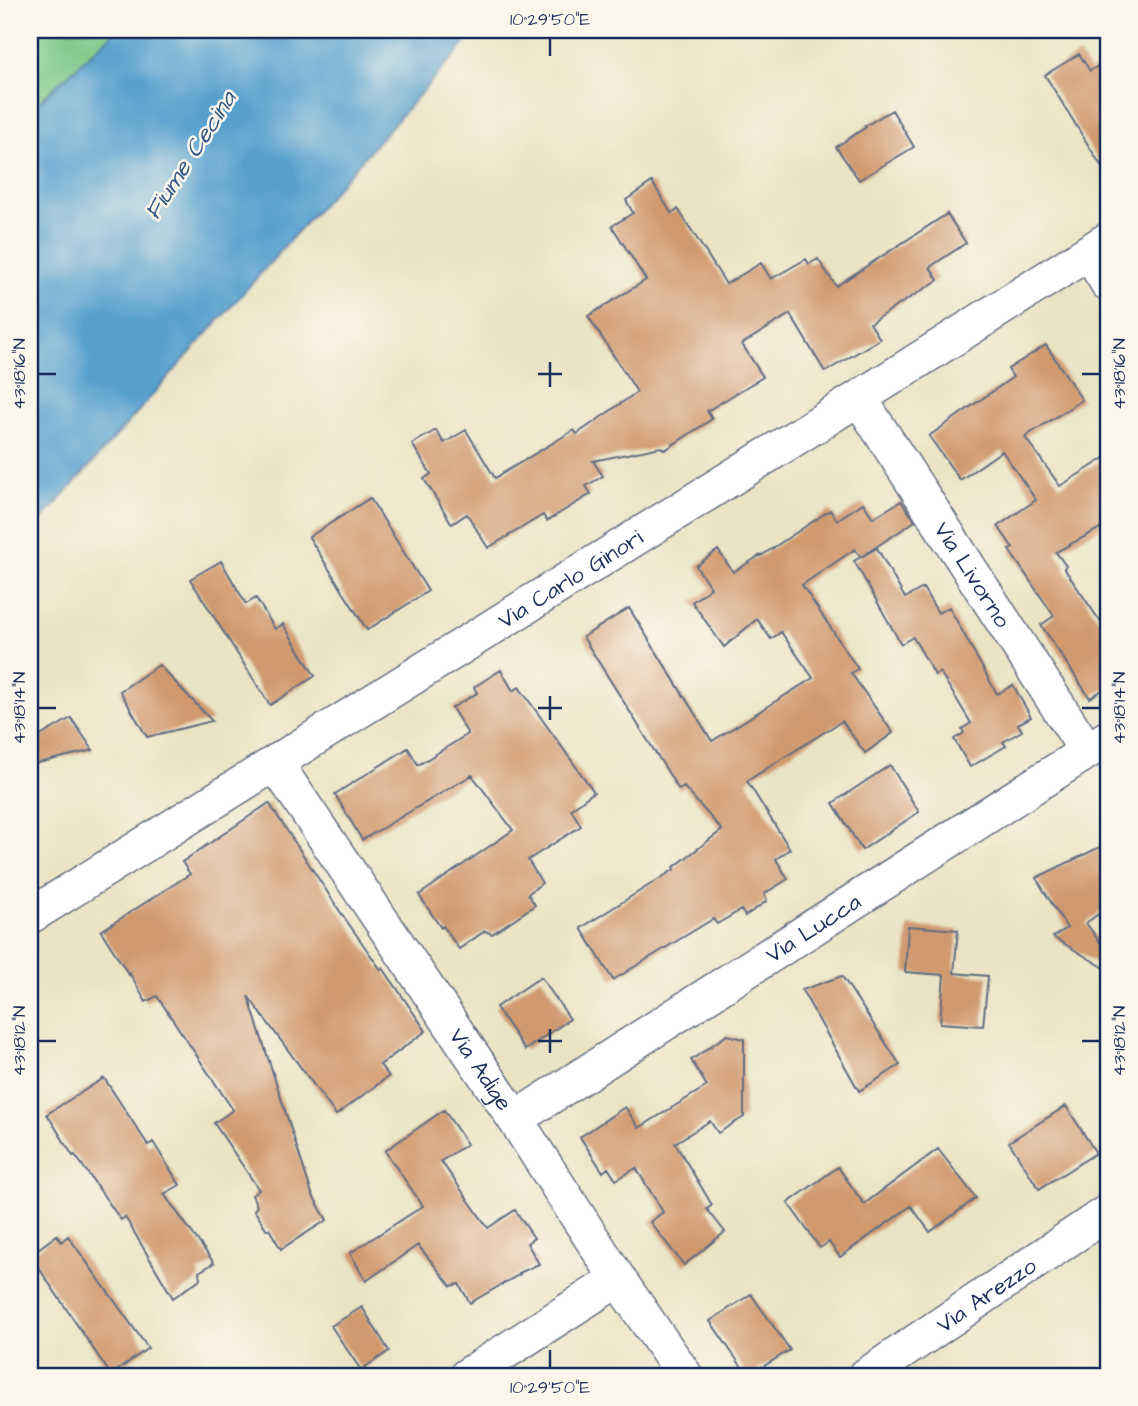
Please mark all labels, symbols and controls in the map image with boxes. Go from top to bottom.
text: 10°29'50"E [510,7,590,32]
water label: Fiume Cecina [137,83,246,226]
text: 43°18'16"N [7,338,32,410]
text: 43°18'16"N [1107,338,1132,410]
street label: Via Livorno [926,516,1018,634]
street label: Via Carlo Ginori [492,522,650,637]
text: 43°18'14"N [7,672,32,744]
text: 43°18'14"N [1107,672,1132,744]
street label: Via Lucca [760,886,867,971]
text: 43°18'12"N [7,1006,32,1076]
text: 43°18'12"N [1107,1006,1132,1076]
street label: Via Adige [441,1022,520,1117]
street label: Via Arezzo [930,1250,1043,1341]
text: 10°29'50"E [510,1375,590,1400]

